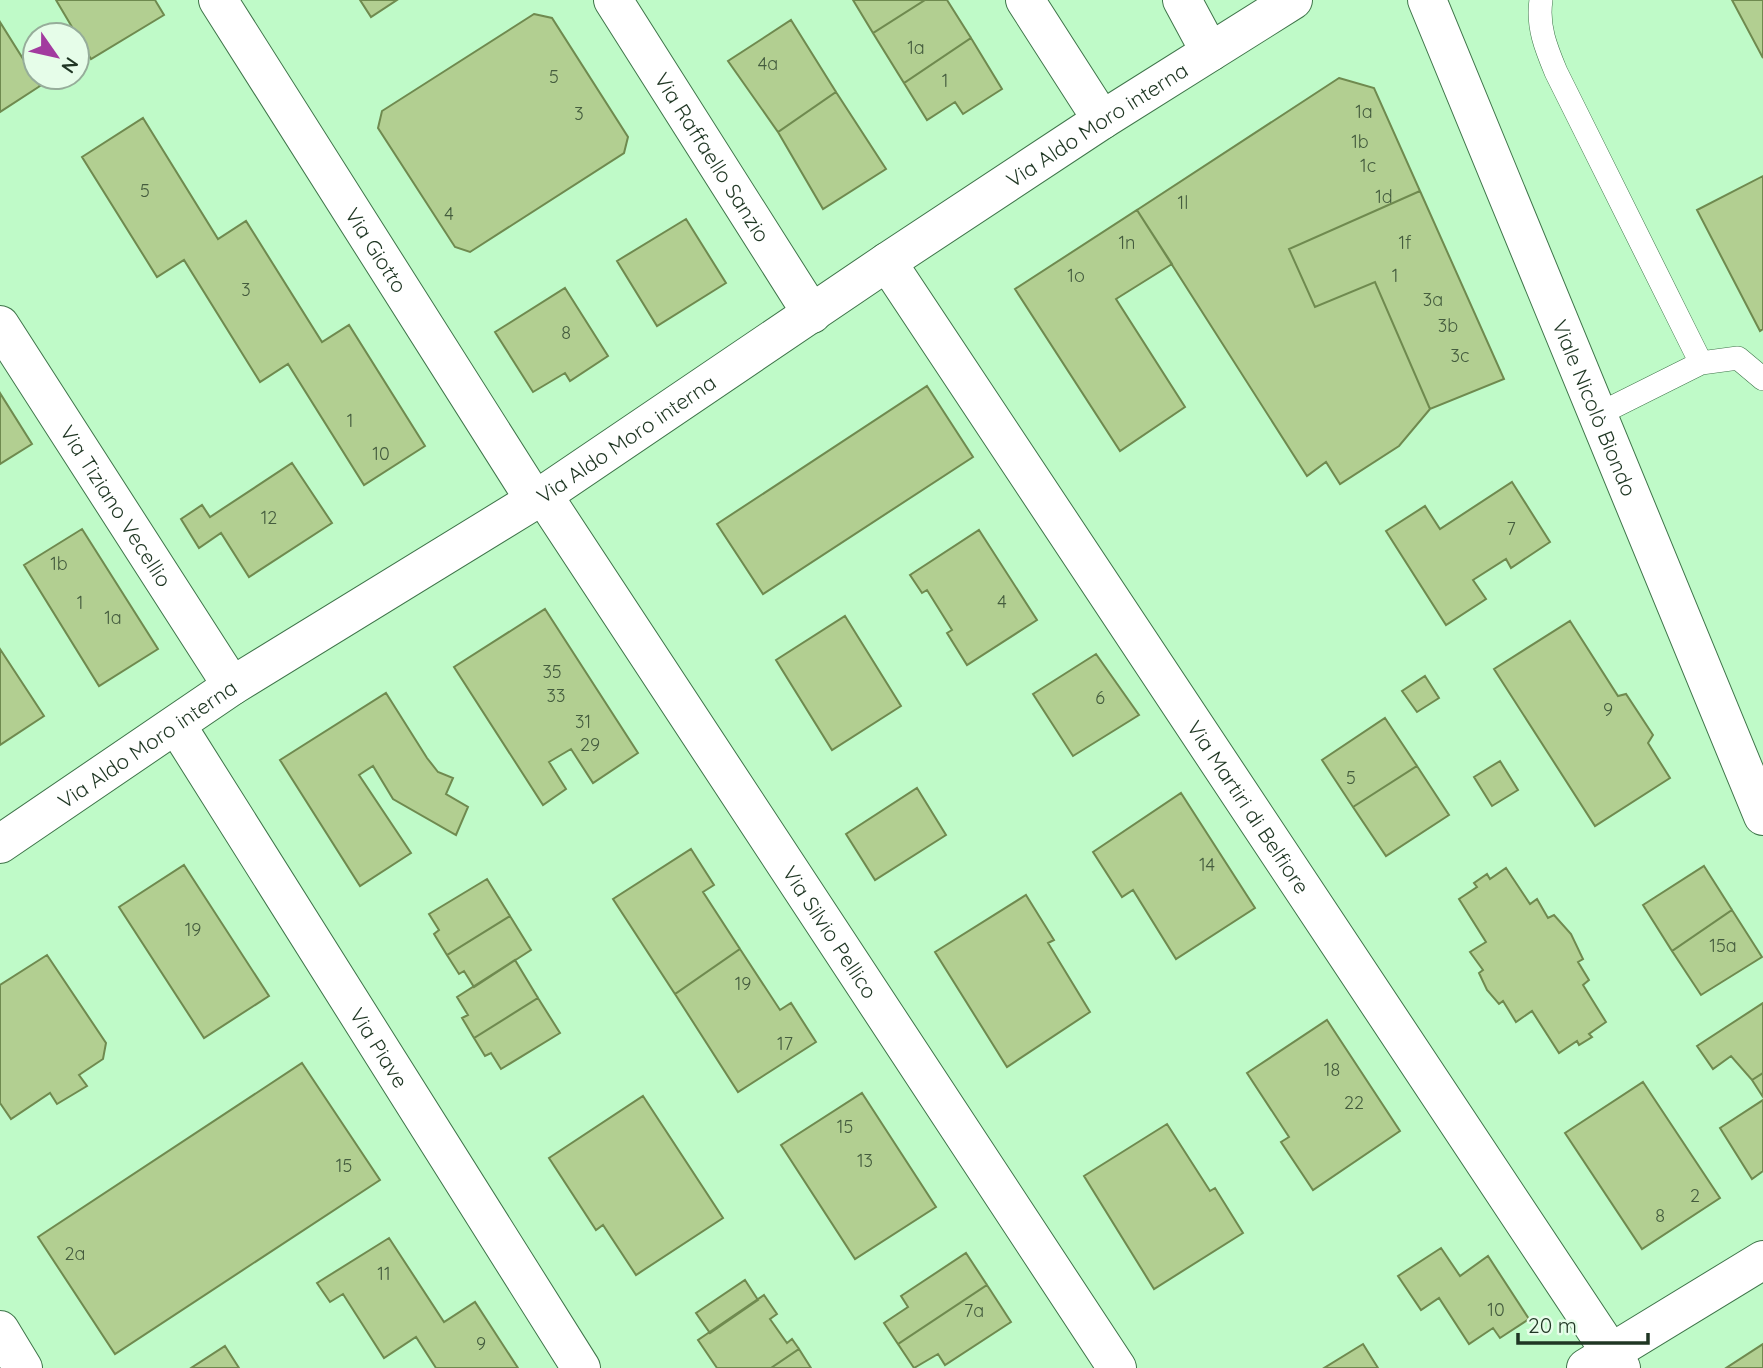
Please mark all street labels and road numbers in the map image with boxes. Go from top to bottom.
street label: Via Aldo Moro interna [1001,57,1192,193]
street label: Via Raffaello Sanzio [649,68,776,247]
street label: Via Giotto [340,203,413,297]
street label: Viale Nicolò Biondo [1547,316,1643,500]
street label: Via Aldo Moro interna [531,369,721,509]
street label: Via Tiziano Vecellio [55,420,178,592]
street label: Via Aldo Moro interna [53,674,242,814]
street label: Via Martiri di Belfiore [1182,715,1316,899]
street label: Via Silvio Pellico [777,861,883,1003]
street label: Via Piave [345,1003,414,1092]

